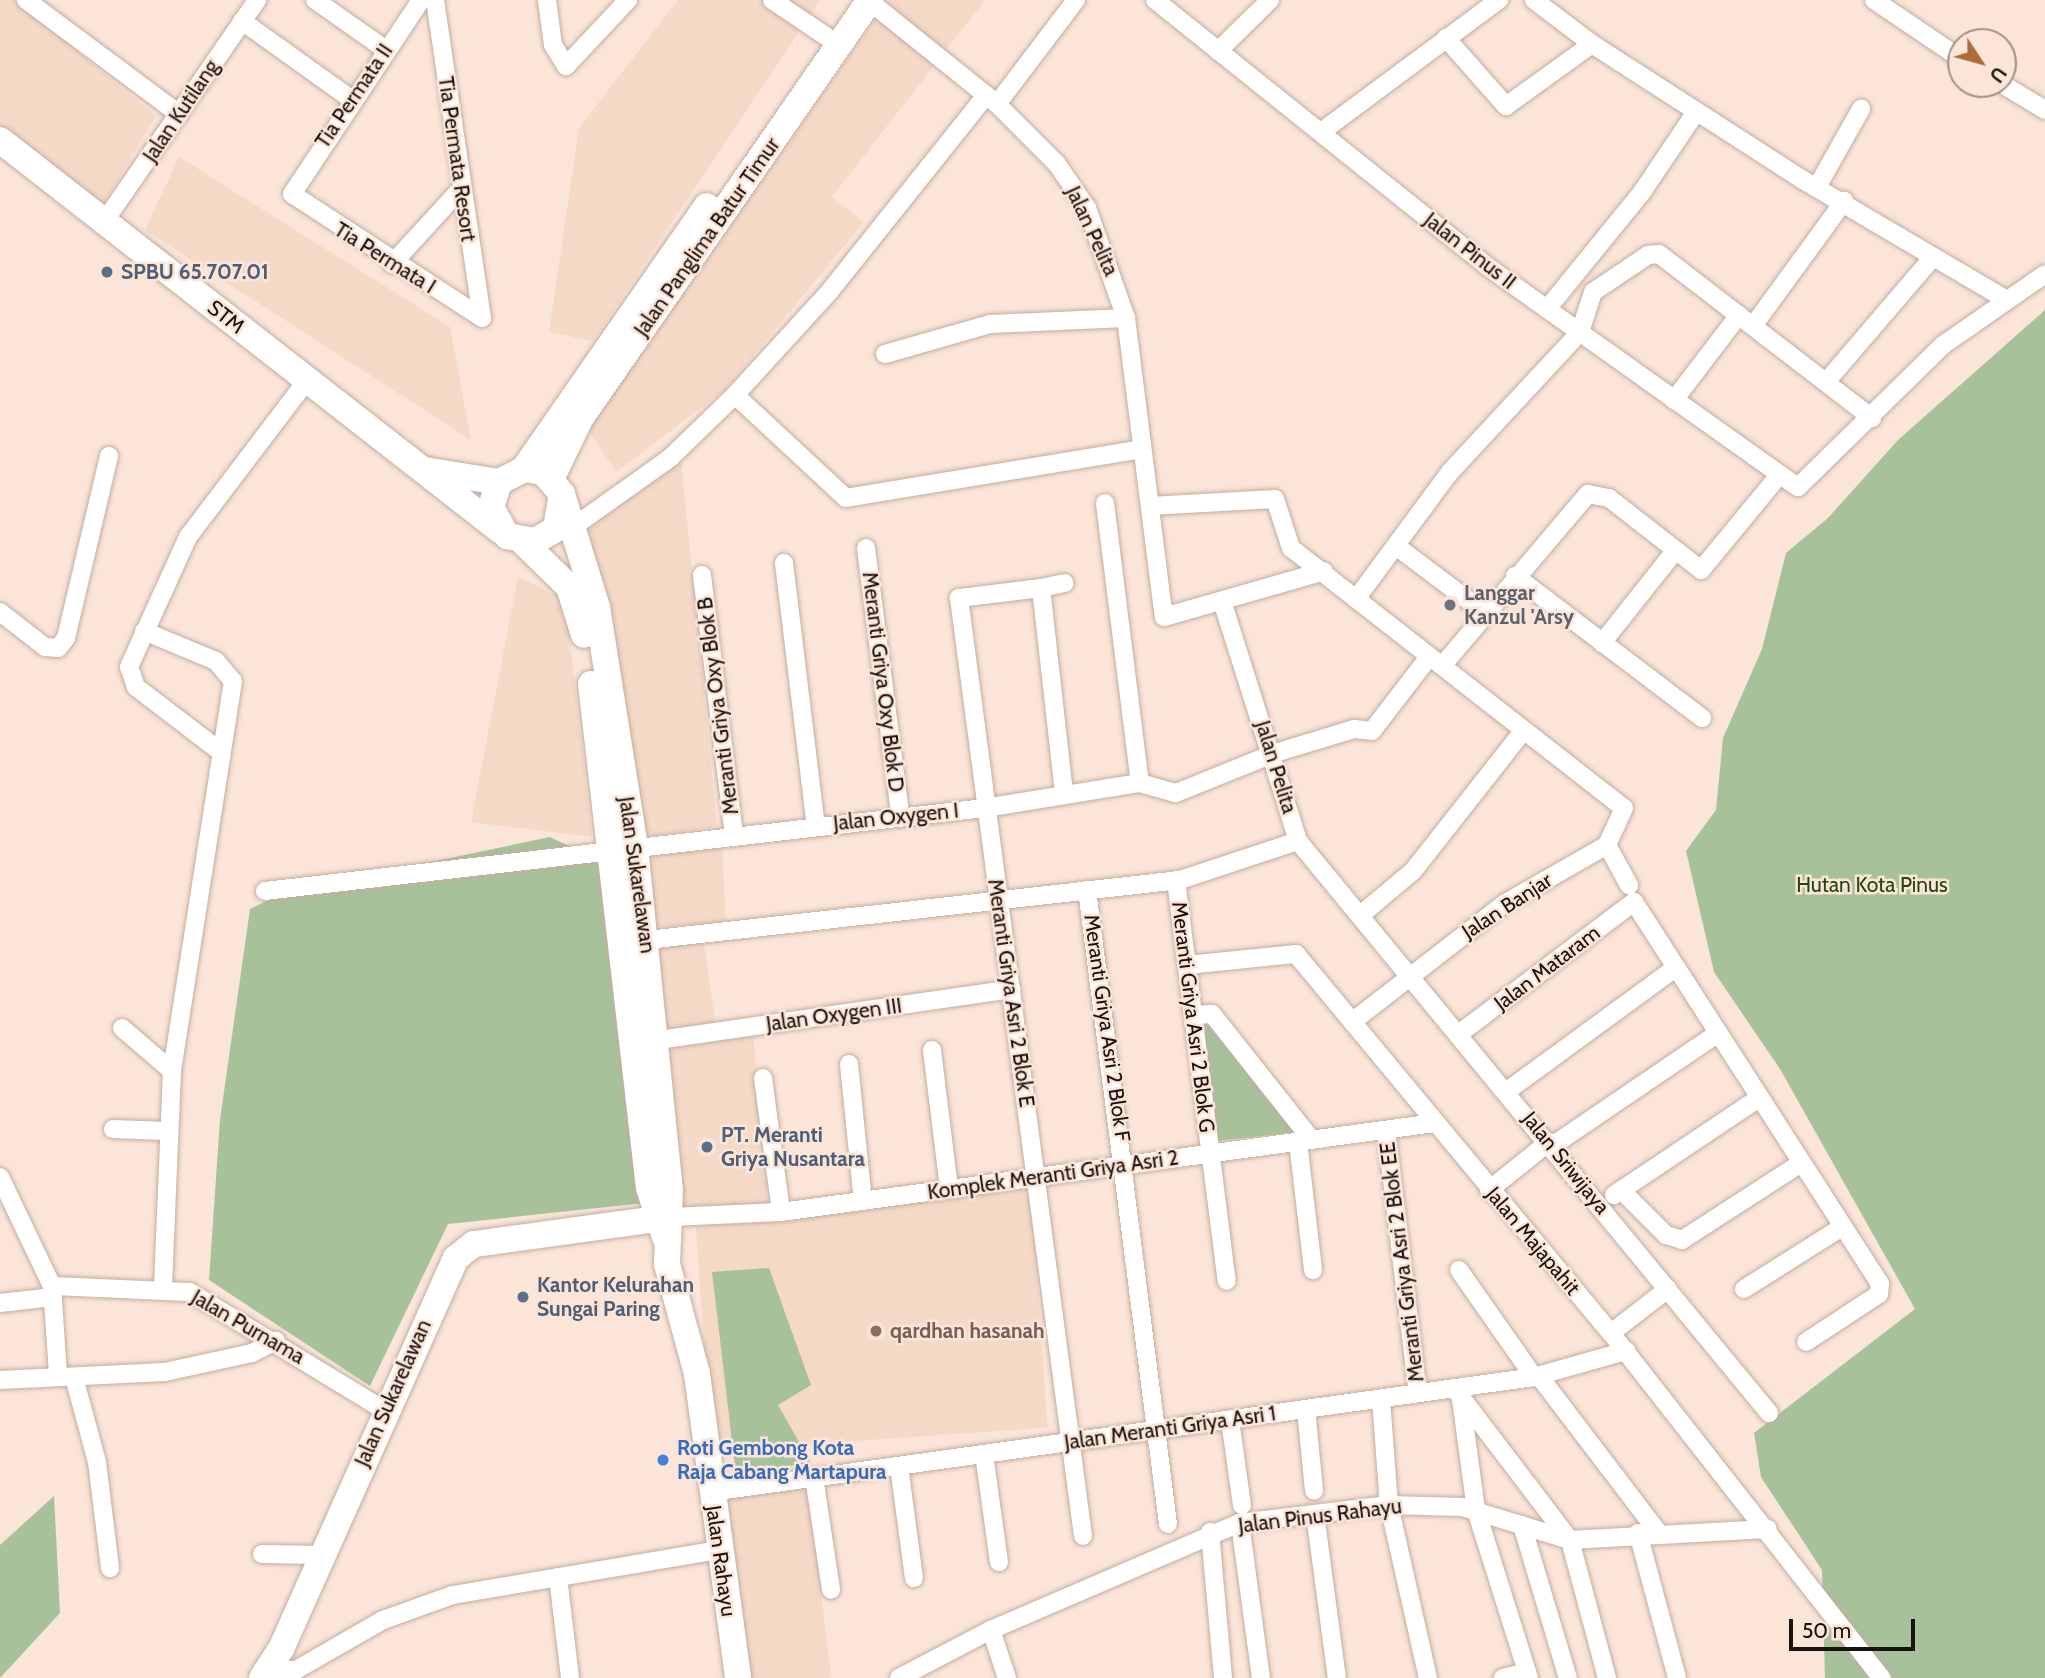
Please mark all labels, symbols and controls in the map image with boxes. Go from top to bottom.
north arrow [1947,28,2017,98]
street label: Tia Permata II [310,39,398,153]
street label: Jalan Kutilang [138,55,224,167]
text: U [1984,62,2011,87]
street label: Tia Permata Resort [433,75,481,243]
street label: Jalan Panglima Batur Timur [629,133,785,341]
street label: Jalan Pelita [1060,182,1124,280]
street label: Jalan Pinus II [1419,207,1521,295]
street label: Tia Permata I [330,217,440,299]
place label: SPBU 65.707.01 [121,259,269,285]
marker: SPBU 65.707.01 [99,264,115,280]
street label: STM [202,295,250,339]
street label: Meranti Griya Oxy Blok D [857,570,909,794]
place label: Langgar Kanzul 'Arsy [1464,580,1574,630]
street label: Meranti Griya Oxy Blok B [692,596,744,816]
marker: Langgar Kanzul 'Arsy [1442,597,1458,613]
street label: Jalan Pelita [1250,718,1302,816]
street label: Jalan Sukarelawan [614,795,660,955]
street label: Jalan Oxygen I [832,798,960,836]
street label: Jalan Banjar [1457,868,1557,944]
park label: Hutan Kota Pinus [1796,872,1948,898]
street label: Meranti Griya Asri 2 Blok E [983,877,1039,1109]
street label: Meranti Griya Asri 2 Blok G [1166,900,1220,1134]
street label: Meranti Griya Asri 2 Blok F [1079,913,1135,1143]
street label: Jalan Mataram [1489,920,1605,1016]
street label: Jalan Oxygen III [764,993,904,1037]
street label: Jalan Sriwijaya [1517,1107,1615,1219]
place label: PT. Meranti Griya Nusantara [721,1122,865,1172]
marker: PT. Meranti Griya Nusantara [699,1139,715,1155]
street label: Meranti Griya Asri 2 Blok EE [1375,1141,1429,1383]
street label: Komplek Meranti Griya Asri 2 [926,1145,1180,1205]
street label: Jalan Majapahit [1481,1182,1585,1300]
place label: Kantor Kelurahan Sungai Paring [537,1272,694,1322]
street label: Jalan Purnama [187,1284,309,1370]
marker: Kantor Kelurahan Sungai Paring [515,1289,531,1305]
street label: Jalan Sukarelawan [349,1316,437,1470]
place label: qardhan hasanah [890,1318,1045,1344]
marker: qardhan hasanah [868,1323,884,1339]
street label: Jalan Meranti Griya Asri 1 [1063,1401,1277,1455]
place label: Roti Gembong Kota Raja Cabang Martapura [677,1435,887,1485]
marker: Roti Gembong Kota Raja Cabang Martapura [655,1452,671,1468]
street label: Jalan Pinus Rahayu [1237,1493,1403,1539]
street label: Jalan Rahayu [701,1504,741,1618]
scale bar [1793,1604,1919,1648]
text: 50 m [1802,1618,1851,1643]

